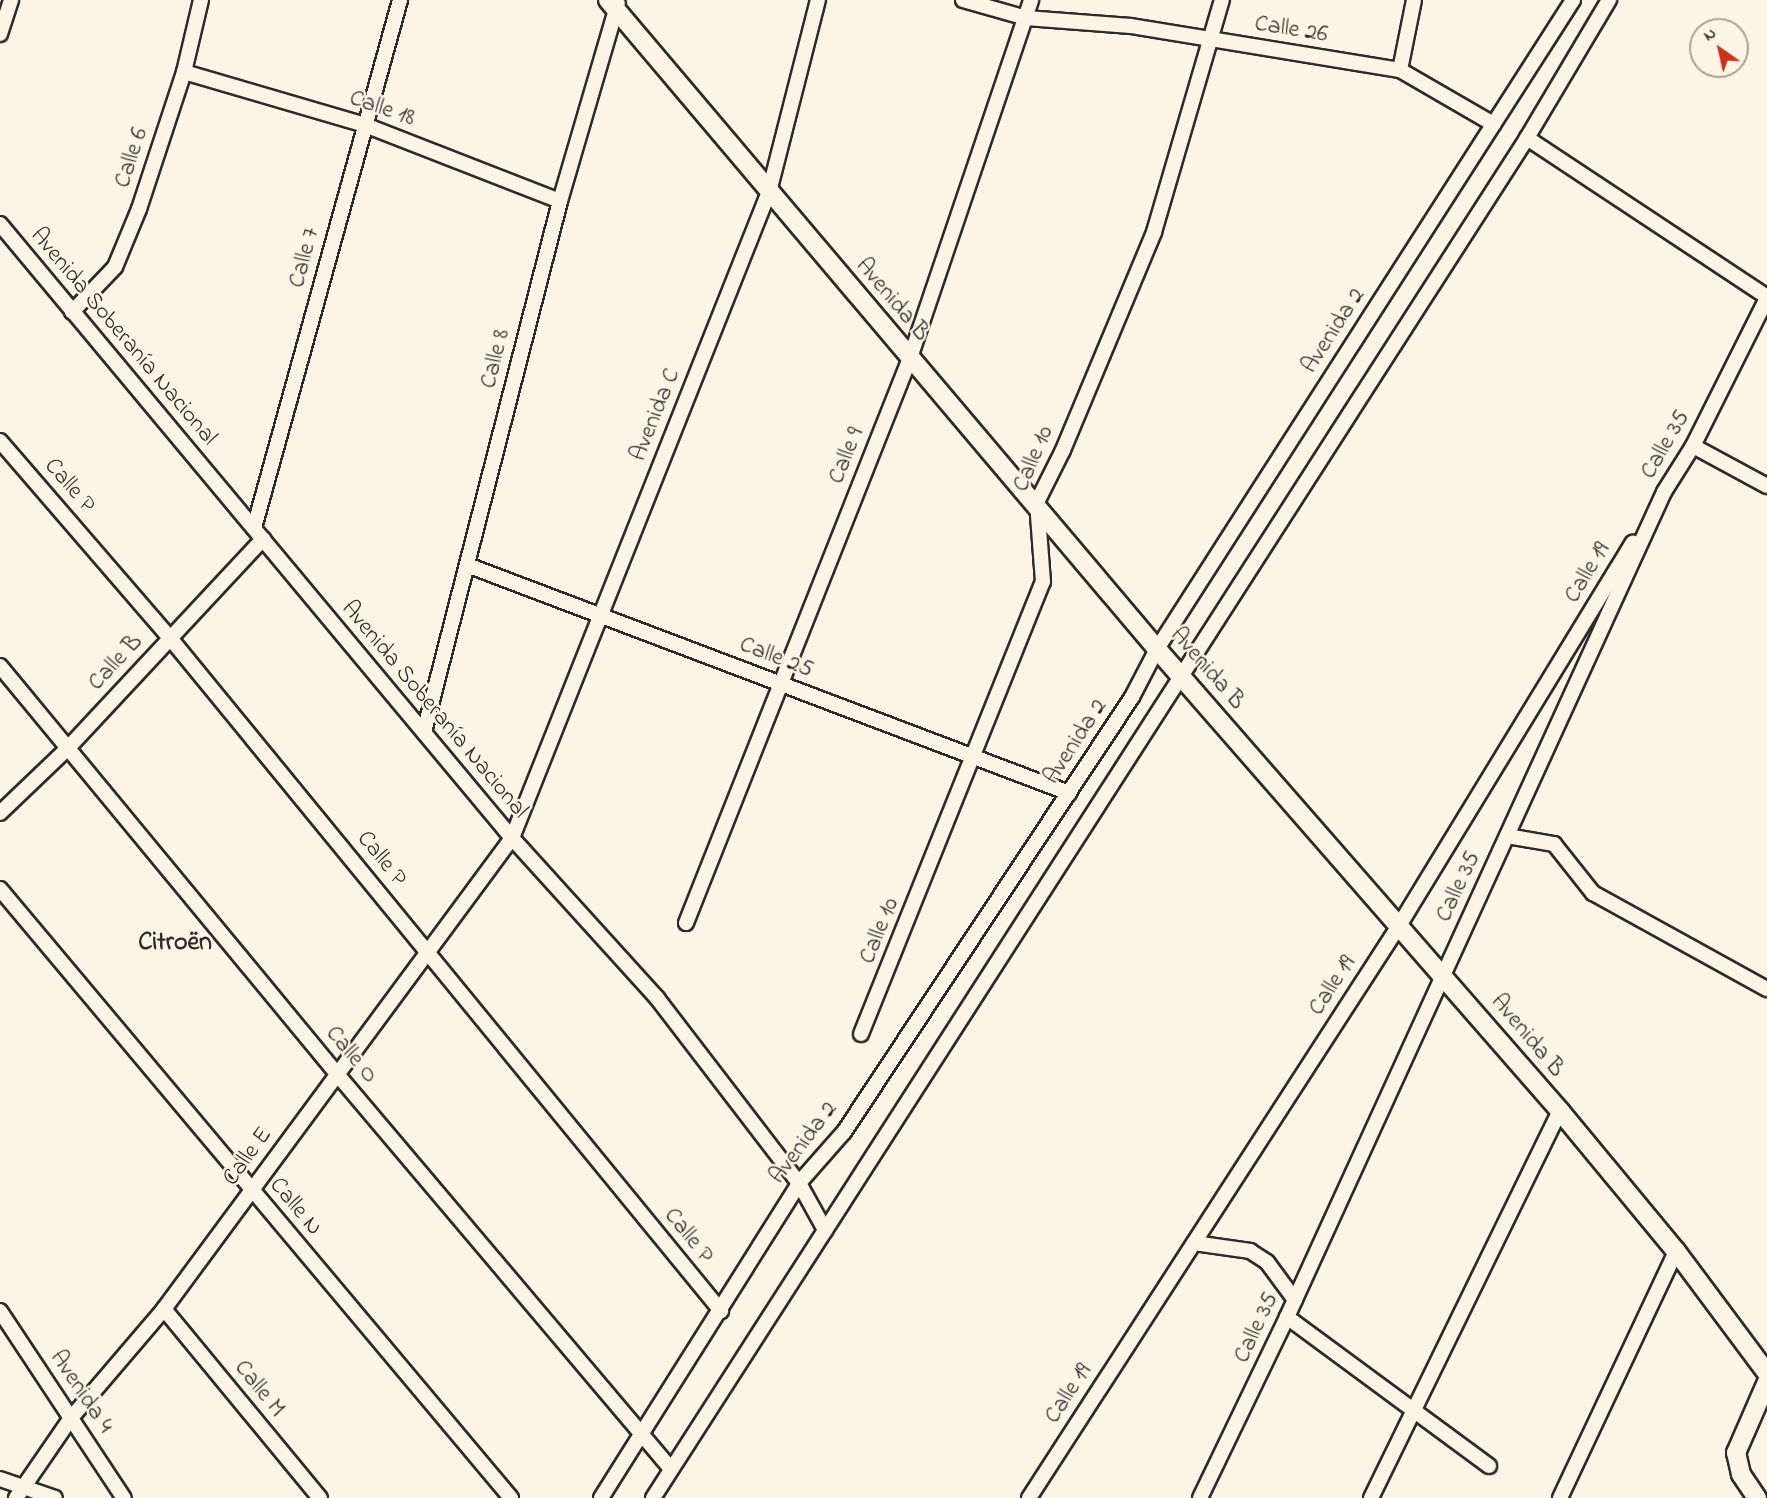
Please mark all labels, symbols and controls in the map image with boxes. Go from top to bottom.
street label: Calle 26 [1252,10,1330,50]
north arrow [1689,18,1749,78]
text: N [1699,22,1721,48]
street label: Calle 18 [345,84,419,134]
street label: Calle 6 [109,124,155,192]
street label: Avenida Soberanía Nacional [23,222,223,452]
street label: Calle 7 [283,225,327,291]
street label: Avenida B [849,252,935,348]
street label: Avenida 2 [1296,283,1372,379]
street label: Calle 8 [475,326,517,392]
street label: Avenida C [624,365,688,465]
street label: Calle 35 [1635,406,1697,484]
street label: Calle 10 [1007,422,1061,496]
street label: Calle 9 [823,424,871,488]
street label: Calle P [37,453,101,519]
street label: Calle 19 [1559,537,1617,609]
street label: Avenida Soberanía Nacional [334,595,534,825]
street label: Avenida B [1163,622,1251,716]
street label: Calle B [83,629,149,697]
street label: Calle 25 [735,631,817,685]
street label: Avenida 2 [1038,694,1114,790]
street label: Calle P [350,825,412,893]
street label: Calle 35 [1430,847,1488,927]
street label: Calle 10 [854,894,906,968]
district label: Citroën [138,928,212,960]
street label: Calle 19 [1303,951,1363,1021]
street label: Avenida B [1484,988,1570,1084]
street label: Calle O [319,1020,383,1090]
street label: Avenida 2 [764,1096,844,1190]
street label: Calle E [217,1122,279,1192]
street label: Calle N [262,1172,328,1242]
street label: Calle P [657,1202,719,1270]
street label: Calle 35 [1228,1288,1286,1368]
street label: Avenida 4 [43,1345,119,1439]
street label: Calle M [227,1354,291,1424]
street label: Calle 19 [1039,1359,1099,1429]

